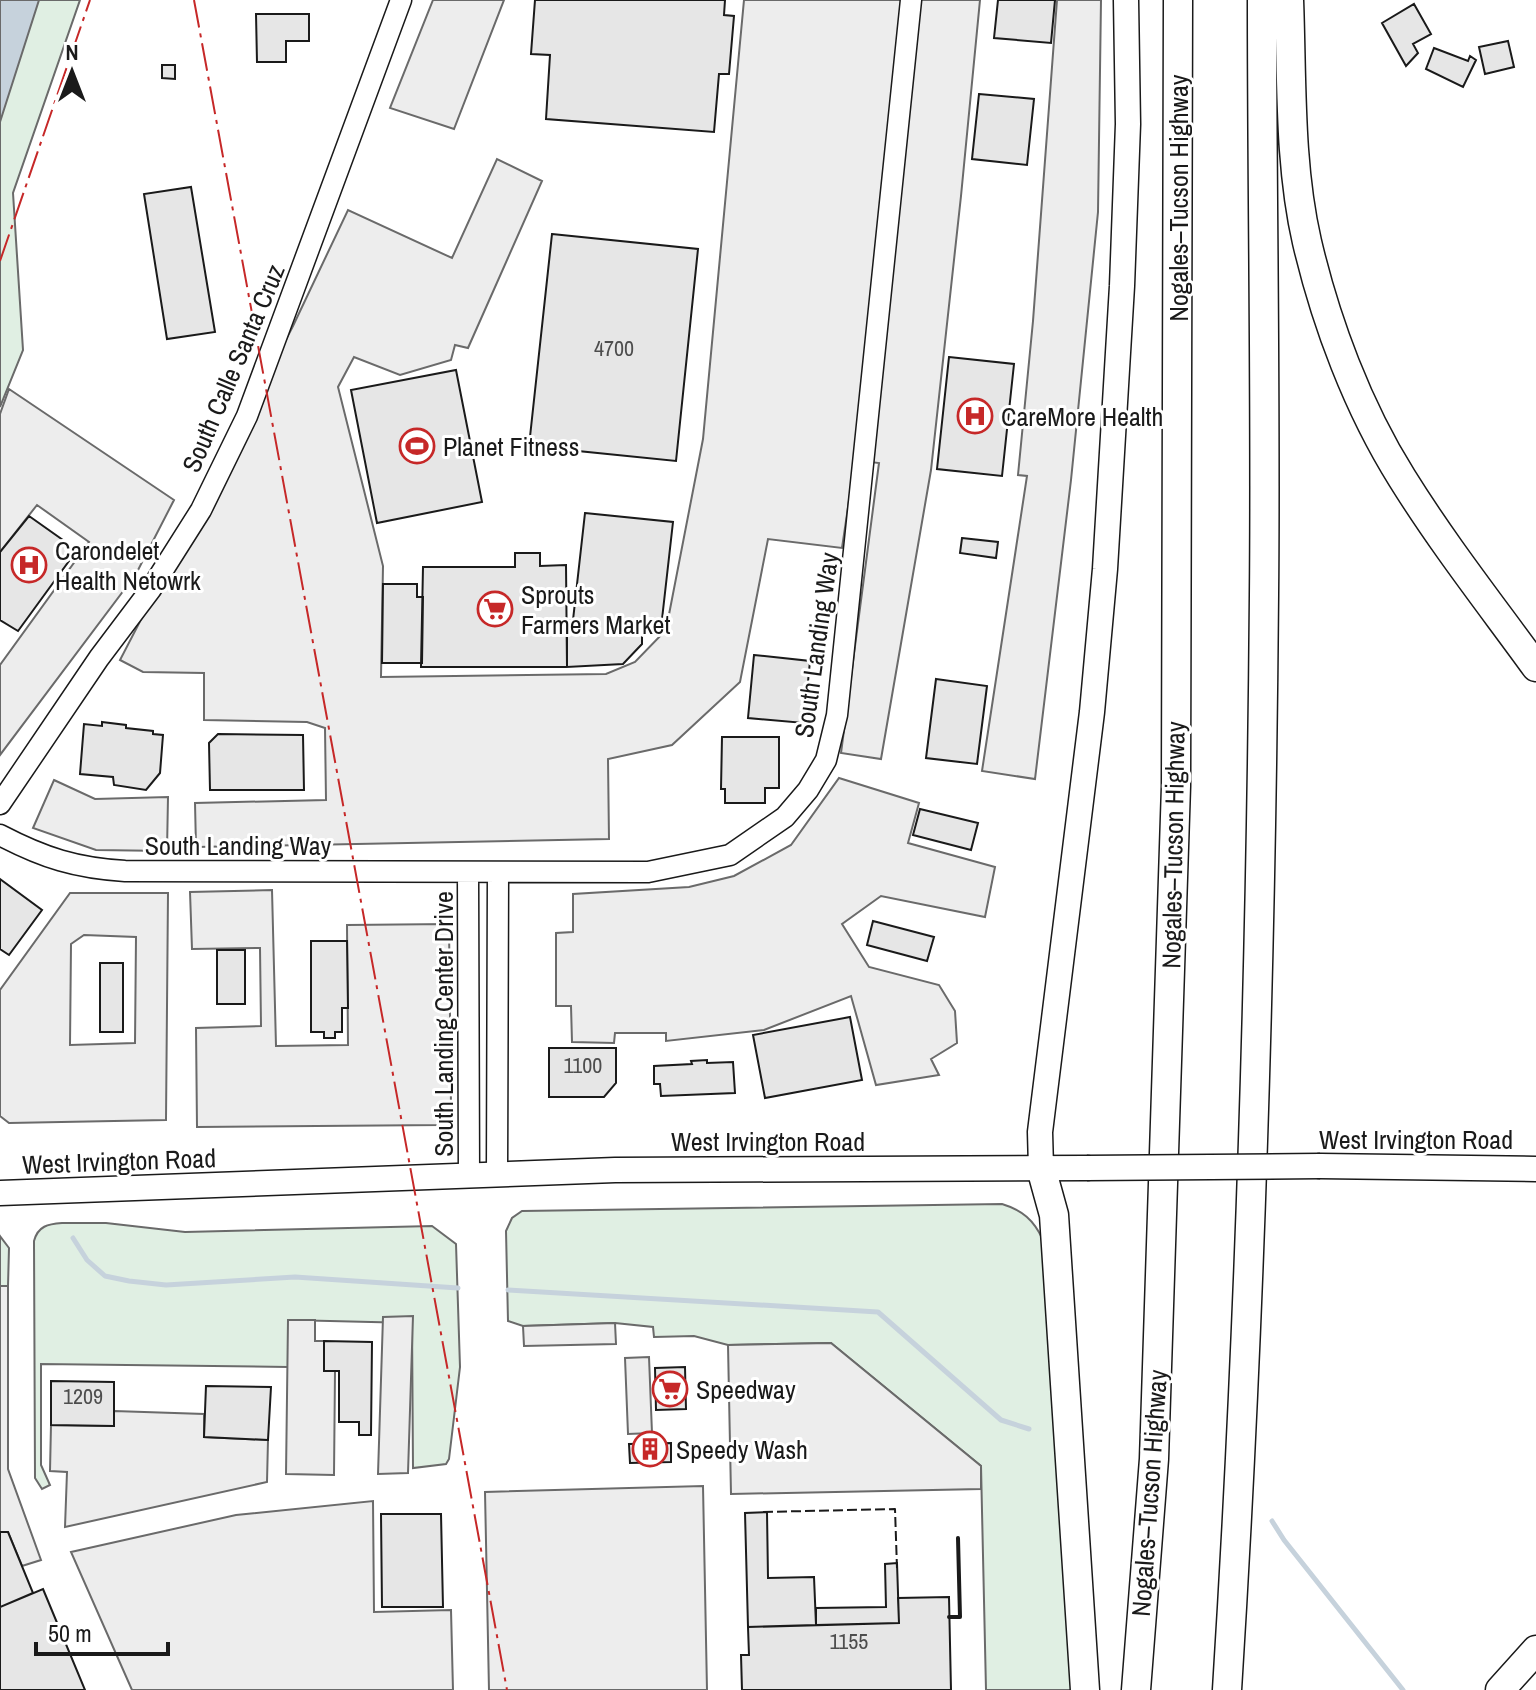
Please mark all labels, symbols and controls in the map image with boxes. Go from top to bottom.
north arrow [32,32,112,112]
text: N [65,37,79,67]
street label: Nogales–Tucson Highway [1161,74,1196,322]
street label: South Calle Santa Cruz [173,259,293,477]
house number: 4700 [594,333,634,363]
hospital icon: CareMore Health [956,397,994,435]
place label: CareMore Health [1001,399,1163,434]
sports icon: Planet Fitness [398,427,436,465]
place label: Planet Fitness [443,429,579,464]
place label: Carondelet Health Netowrk [55,533,201,598]
hospital icon: Carondelet Health Netowrk [10,546,48,584]
street label: South Landing Way [786,550,846,740]
place label: Sprouts Farmers Market [521,577,670,642]
supermarket icon: Sprouts Farmers Market [476,590,514,628]
street label: Nogales–Tucson Highway [1153,721,1193,969]
street label: South Landing Way [145,828,332,863]
street label: South Landing Center Drive [426,891,461,1157]
house number: 1100 [564,1050,602,1080]
street label: West Irvington Road [1319,1122,1513,1157]
street label: West Irvington Road [671,1124,865,1159]
street label: West Irvington Road [21,1140,217,1182]
street label: Nogales–Tucson Highway [1123,1368,1175,1617]
supermarket icon: Speedway [651,1370,689,1408]
place label: Speedway [696,1372,796,1407]
house number: 1209 [63,1381,103,1411]
building icon: Speedy Wash [631,1430,669,1468]
place label: Speedy Wash [676,1432,808,1467]
scale bar [36,1606,168,1656]
text: 50 m [48,1617,92,1649]
house number: 1155 [830,1626,868,1656]

